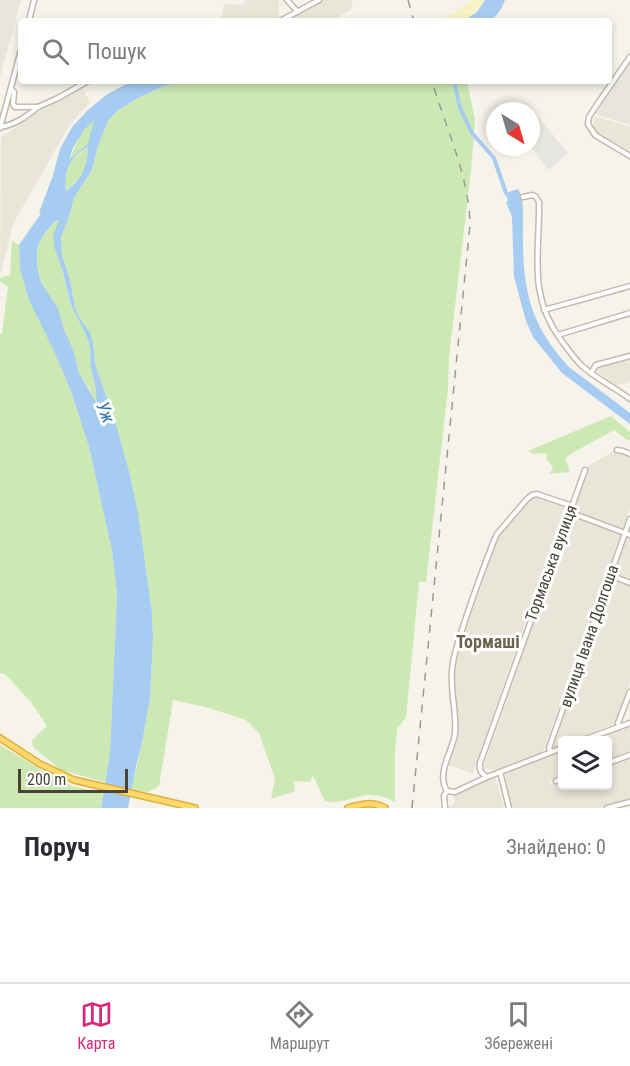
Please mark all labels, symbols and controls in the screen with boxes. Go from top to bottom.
search box [18,18,612,84]
icon: search [39,35,72,68]
text: Пошук [87,39,147,64]
north arrow [486,102,540,156]
water label: Уж [92,398,120,426]
street label: Тормаська вулиця [521,502,581,624]
street label: вулиця Івана Долгоша [556,562,622,710]
district label: Тормаші [456,631,520,652]
map controls [558,736,612,790]
button: layers [558,736,612,790]
scale bar [18,766,128,794]
text: 200 m [27,770,66,789]
text: Поруч [24,832,90,862]
text: Знайдено: 0 [506,835,606,859]
tab: Карта [77,998,115,1053]
tab: Маршрут [270,998,330,1053]
tab: Збережені [484,998,553,1053]

